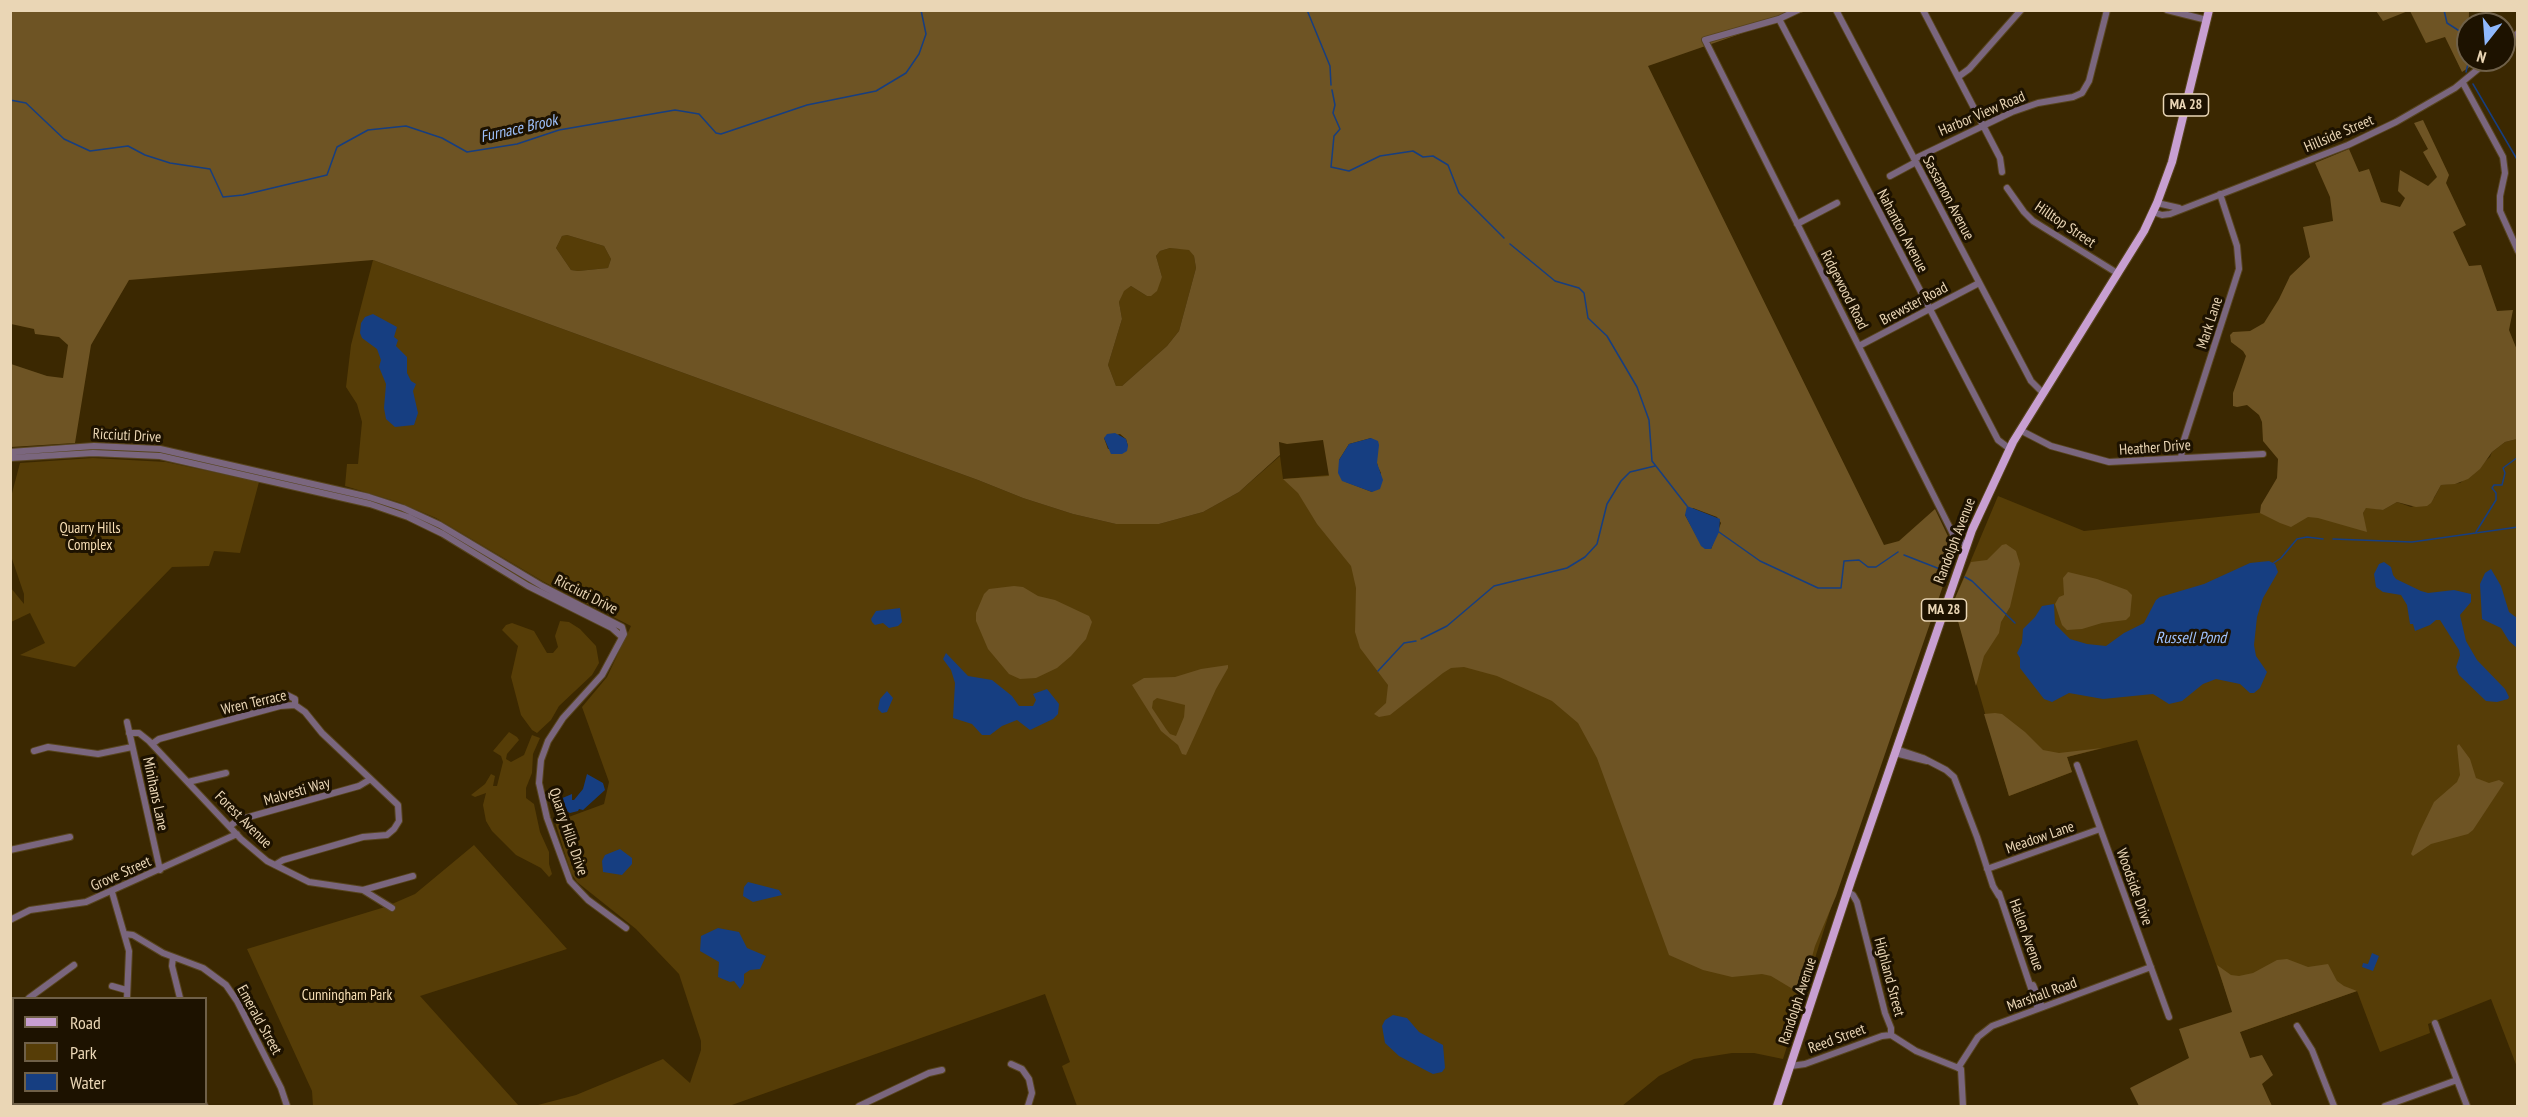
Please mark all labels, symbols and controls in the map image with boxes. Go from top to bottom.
north arrow [2456,12,2516,72]
text: N [2474,46,2488,68]
street label: Harbor View Road [1936,88,2028,140]
road number: MA 28 [2164,94,2208,116]
water label: Furnace Brook [478,111,560,147]
street label: Hillside Street [2302,111,2376,157]
street label: Sassamon Avenue [1918,153,1978,243]
street label: Nahanton Avenue [1873,186,1931,276]
street label: Hilltop Street [2031,198,2099,252]
street label: Ridgewood Road [1816,247,1872,333]
street label: Brewster Road [1877,279,1951,329]
street label: Mark Lane [2193,295,2227,351]
street label: Ricciuti Drive [92,425,162,447]
street label: Heather Drive [2119,437,2191,459]
street label: Randolph Avenue [1930,496,1980,586]
park label: Quarry Hills Complex [59,520,121,555]
street label: Ricciuti Drive [551,571,621,619]
road number: MA 28 [1922,599,1966,621]
water label: Russell Pond [2156,628,2226,648]
street label: Wren Terrace [220,687,288,719]
street label: Minihans Lane [138,756,172,832]
street label: Malvesti Way [262,774,332,810]
street label: Quarry Hills Drive [545,786,591,878]
street label: Forest Avenue [211,788,275,852]
street label: Meadow Lane [2003,818,2077,858]
street label: Woodside Drive [2112,846,2156,928]
street label: Grove Street [88,853,154,895]
street label: Hallen Avenue [2005,897,2047,973]
street label: Highland Street [1870,935,1908,1019]
street label: Randolph Avenue [1775,955,1821,1047]
street label: Marshall Road [2005,974,2079,1016]
street label: Emerald Street [233,982,285,1058]
park label: Cunningham Park [302,987,392,1005]
legend [12,997,207,1105]
text: Road [70,1011,101,1034]
street label: Reed Street [1806,1020,1868,1058]
text: Park [70,1041,97,1064]
text: Water [70,1071,106,1094]

